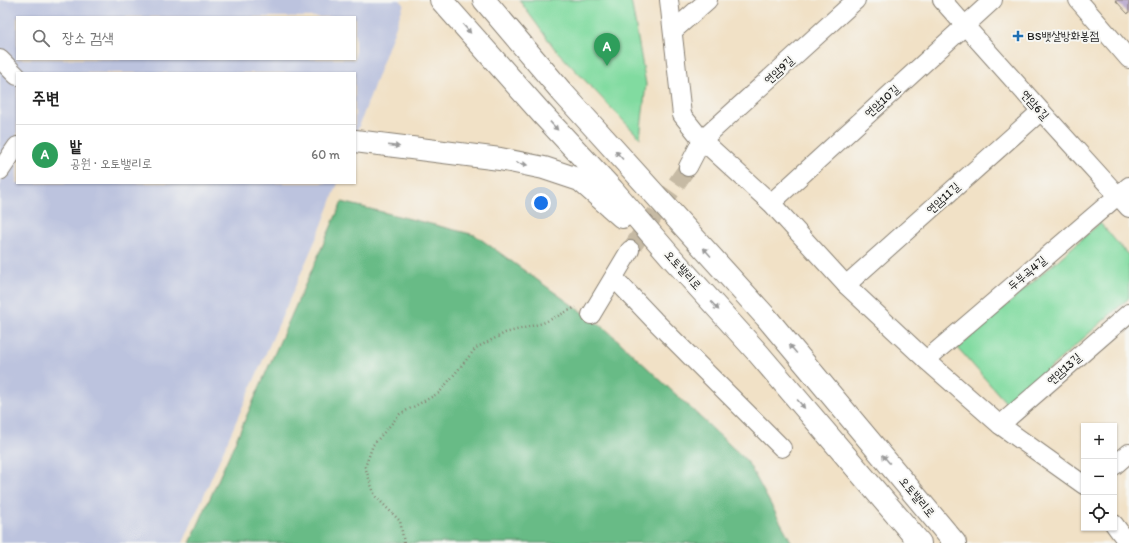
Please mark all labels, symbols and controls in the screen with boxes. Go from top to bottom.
search box [16,16,356,60]
one-way arrow [463,24,472,34]
icon: search [30,27,52,49]
text: 장소 검색 [62,29,114,47]
place label: BS뱃살방화봉점 [1027,29,1099,43]
marker: BS뱃살방화봉점 [1012,30,1024,42]
pin: A [594,33,620,66]
street label: 연암9길 [761,53,797,87]
street label: 연암10길 [862,82,903,120]
street label: 연암6길 [1018,87,1052,123]
text: 주변 [32,88,59,108]
one-way arrow [549,121,559,131]
text: 밭 [70,137,82,155]
one-way arrow [388,143,400,149]
text: A [41,147,49,162]
text: 60 m [311,147,340,162]
one-way arrow [615,150,624,161]
text: 공원 · 오토밸리로 [70,156,152,171]
one-way arrow [516,161,529,167]
street label: 연암11길 [923,179,963,217]
your location [531,193,551,213]
street label: 오토밸리로 [662,247,704,293]
one-way arrow [702,247,711,257]
street label: 두부곡4길 [1005,253,1049,293]
one-way arrow [711,301,720,311]
one-way arrow [788,344,797,355]
street label: 연암13길 [1044,350,1084,388]
one-way arrow [796,399,806,409]
map controls [1081,423,1117,531]
button: + [1081,423,1117,459]
one-way arrow [881,454,890,464]
button: − [1081,459,1117,495]
street label: 오토밸리로 [896,474,938,520]
button: locate [1081,495,1117,531]

